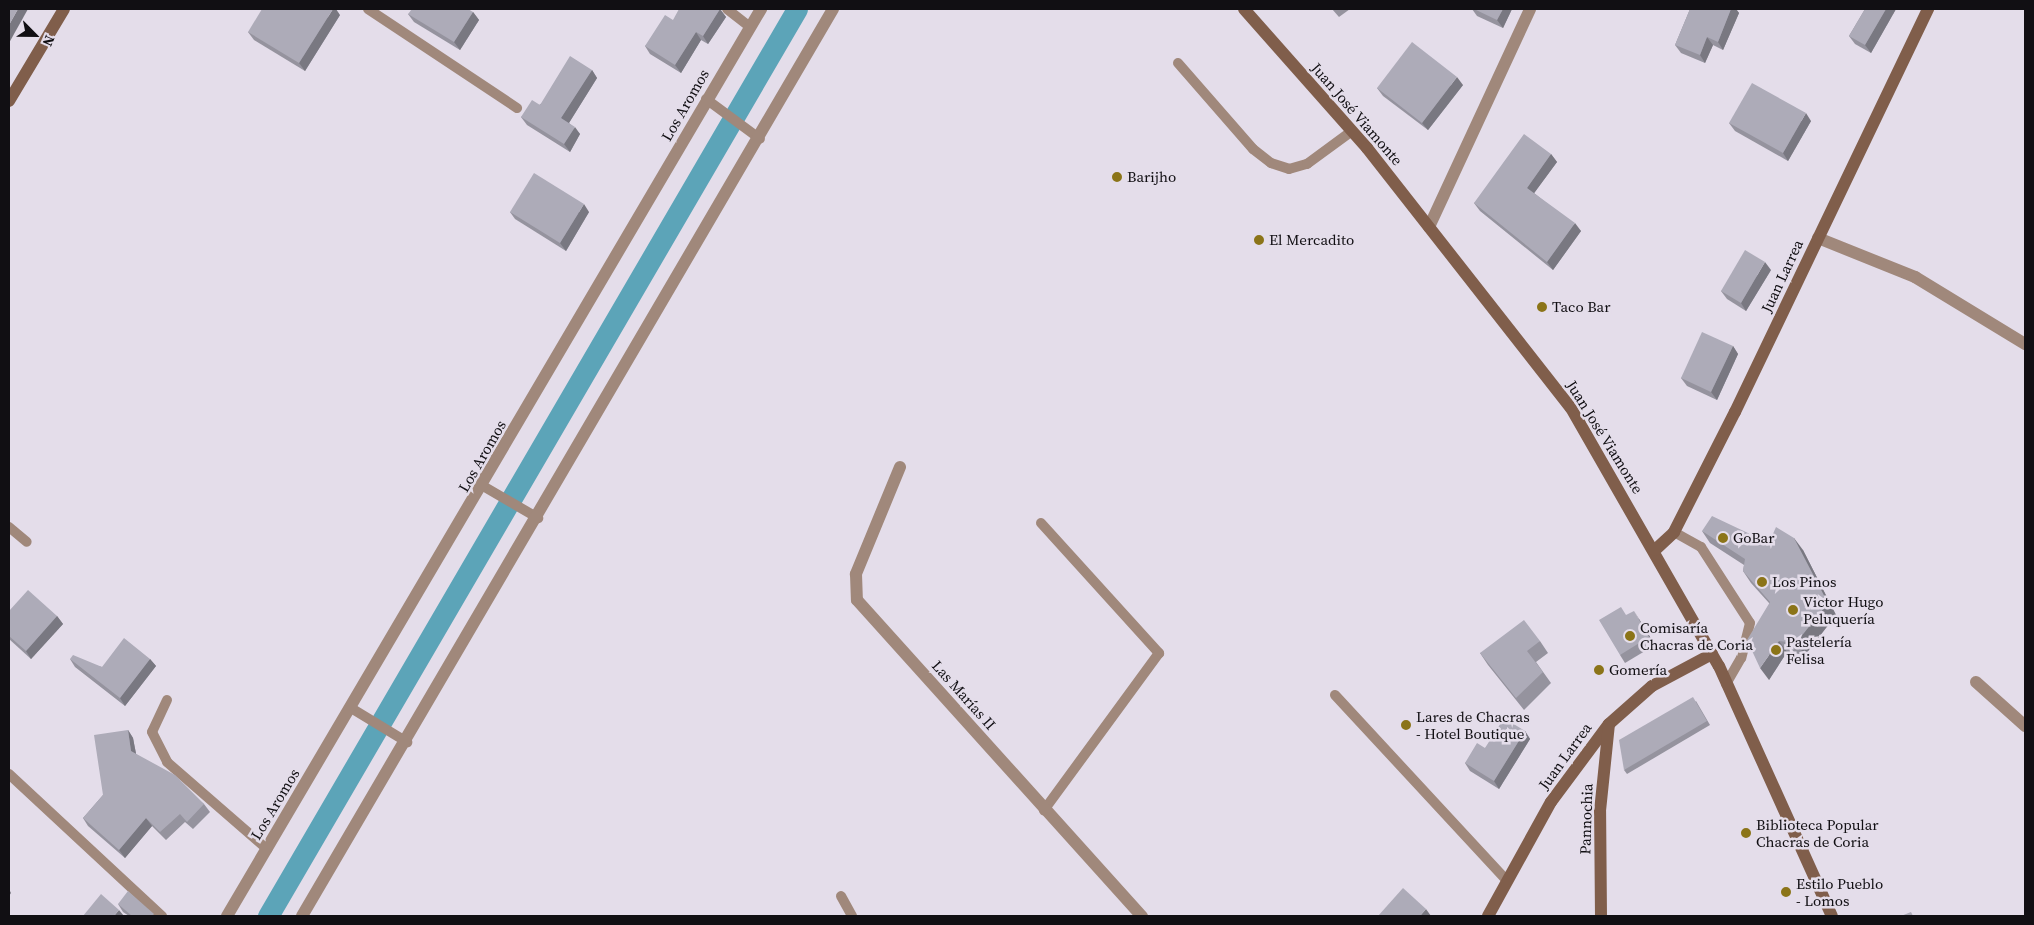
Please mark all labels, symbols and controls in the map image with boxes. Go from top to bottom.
north arrow [10,10,60,60]
text: N [38,32,60,49]
street label: Juan José Viamonte [1307,59,1407,169]
street label: Los Aromos [657,66,713,144]
place label: Barijho [1127,168,1176,186]
marker: Barijho [1111,171,1123,183]
place label: El Mercadito [1269,231,1354,249]
marker: El Mercadito [1253,234,1265,246]
street label: Juan Larrea [1757,237,1807,315]
place label: Taco Bar [1552,298,1610,316]
marker: Taco Bar [1536,301,1548,313]
street label: Juan José Viamonte [1563,377,1647,497]
street label: Los Aromos [454,417,510,495]
place label: GoBar [1733,529,1775,547]
marker: GoBar [1717,532,1729,544]
place label: Los Pinos [1772,573,1836,591]
marker: Los Pinos [1756,576,1768,588]
place label: Victor Hugo Peluquería [1803,592,1883,627]
marker: Victor Hugo Peluquería [1787,604,1799,616]
place label: Comisaría Chacras de Coria [1640,618,1753,653]
marker: Comisaría Chacras de Coria [1624,630,1636,642]
place label: Pastelería Felisa [1786,632,1852,667]
marker: Pastelería Felisa [1770,644,1782,656]
street label: Las Marías II [928,657,1000,733]
place label: Gomería [1609,661,1667,679]
marker: Gomería [1593,664,1605,676]
place label: Lares de Chacras - Hotel Boutique [1416,707,1530,742]
marker: Lares de Chacras - Hotel Boutique [1400,719,1412,731]
street label: Juan Larrea [1535,719,1595,793]
street label: Los Aromos [247,765,303,843]
street label: Pannochia [1576,783,1596,855]
place label: Biblioteca Popular Chacras de Coria [1756,815,1879,850]
marker: Biblioteca Popular Chacras de Coria [1740,827,1752,839]
place label: Estilo Pueblo - Lomos [1796,874,1883,909]
marker: Estilo Pueblo - Lomos [1780,886,1792,898]

